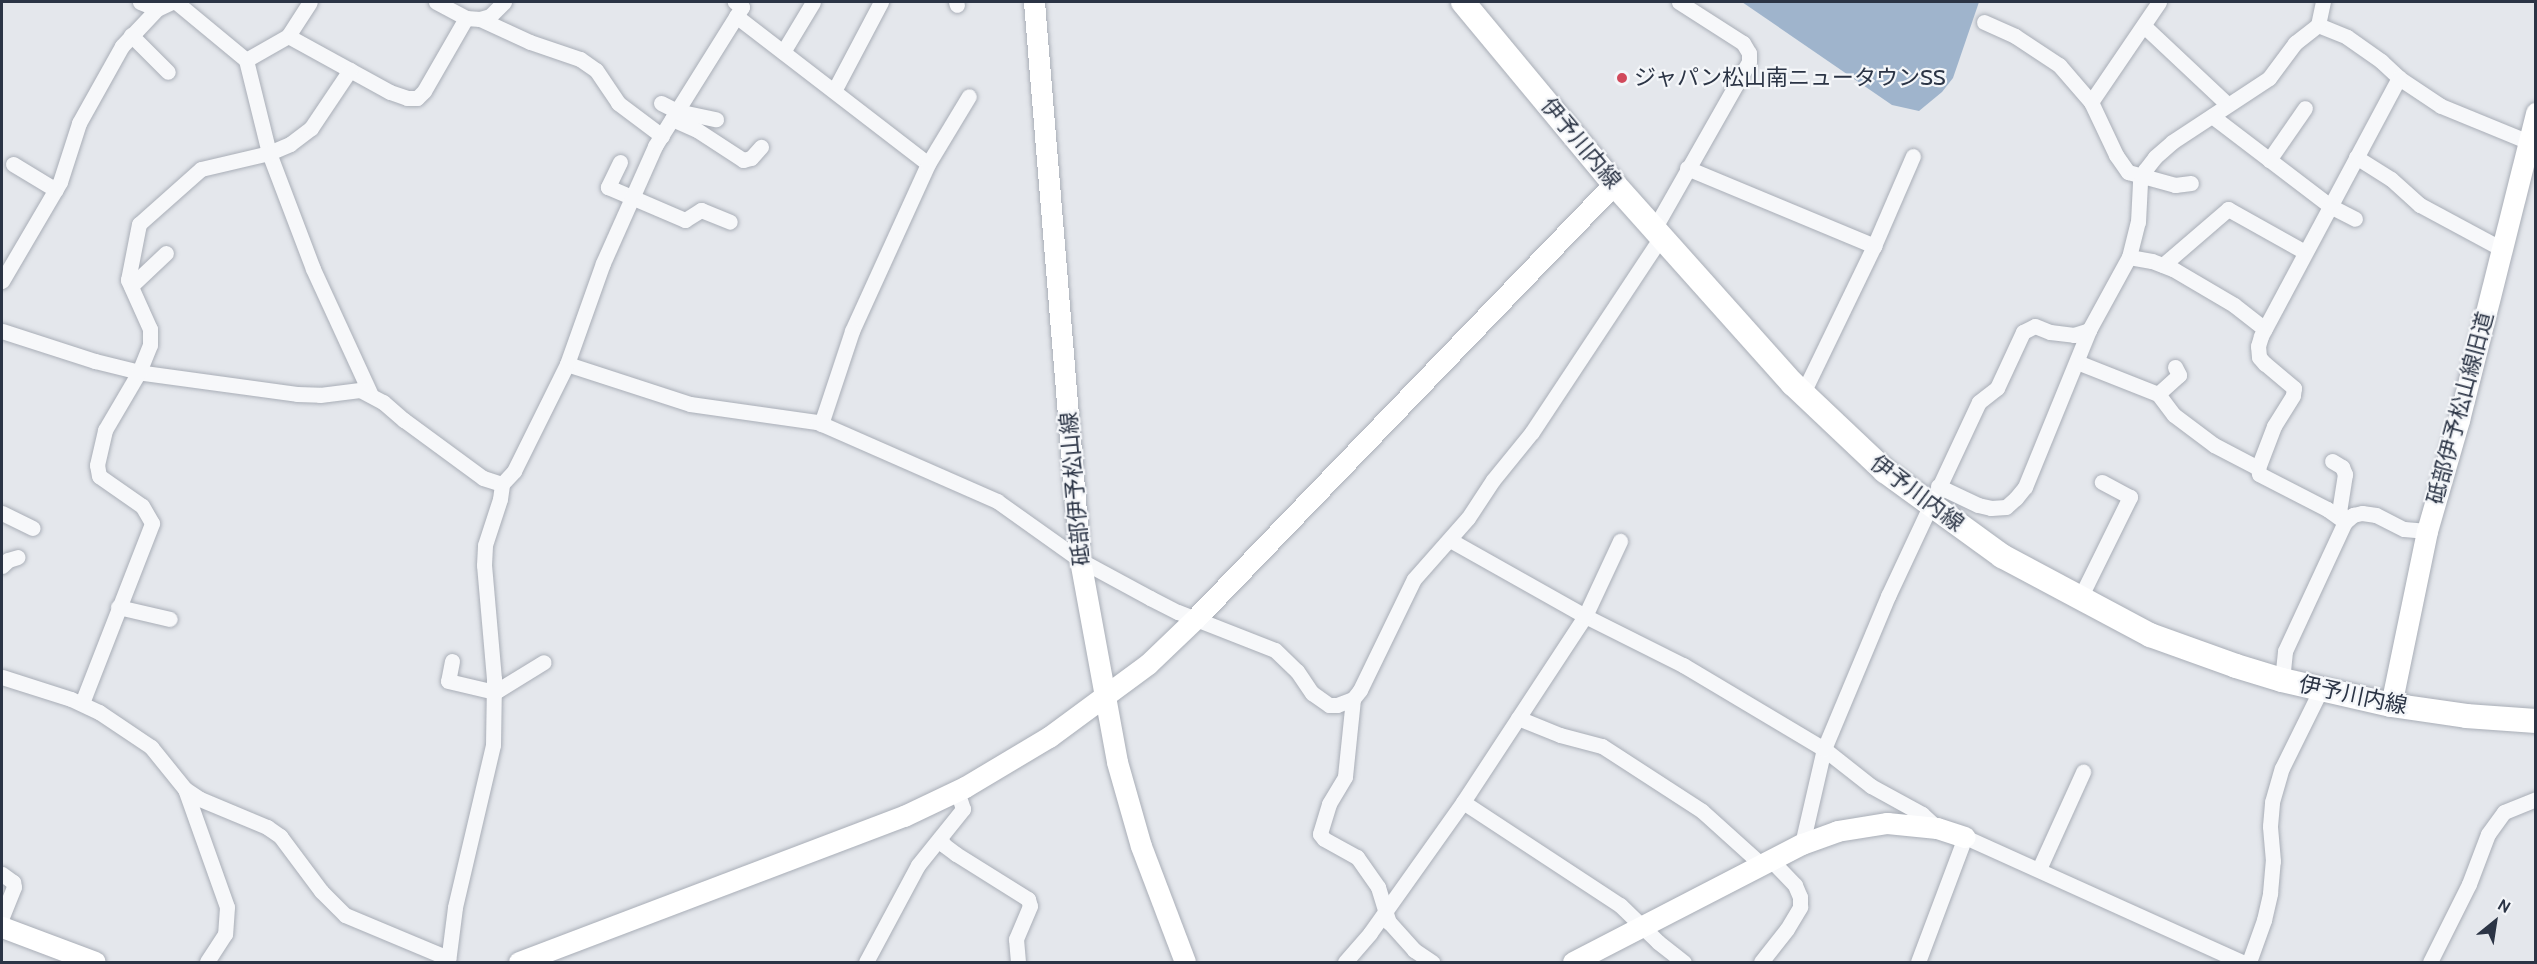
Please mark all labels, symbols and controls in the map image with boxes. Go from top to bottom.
place label: ジャパン松山南ニュータウンSS [1634,65,1946,91]
marker: ジャパン松山南ニュータウンSS [1615,71,1629,85]
street label: 伊予川内線 [1536,92,1626,194]
street label: 砥部伊予松山線旧道 [2422,309,2498,507]
street label: 砥部伊予松山線 [1055,411,1095,567]
street label: 伊予川内線 [1865,449,1969,537]
street label: 伊予川内線 [2296,671,2410,719]
north arrow [2465,892,2525,952]
text: N [2495,895,2514,917]

